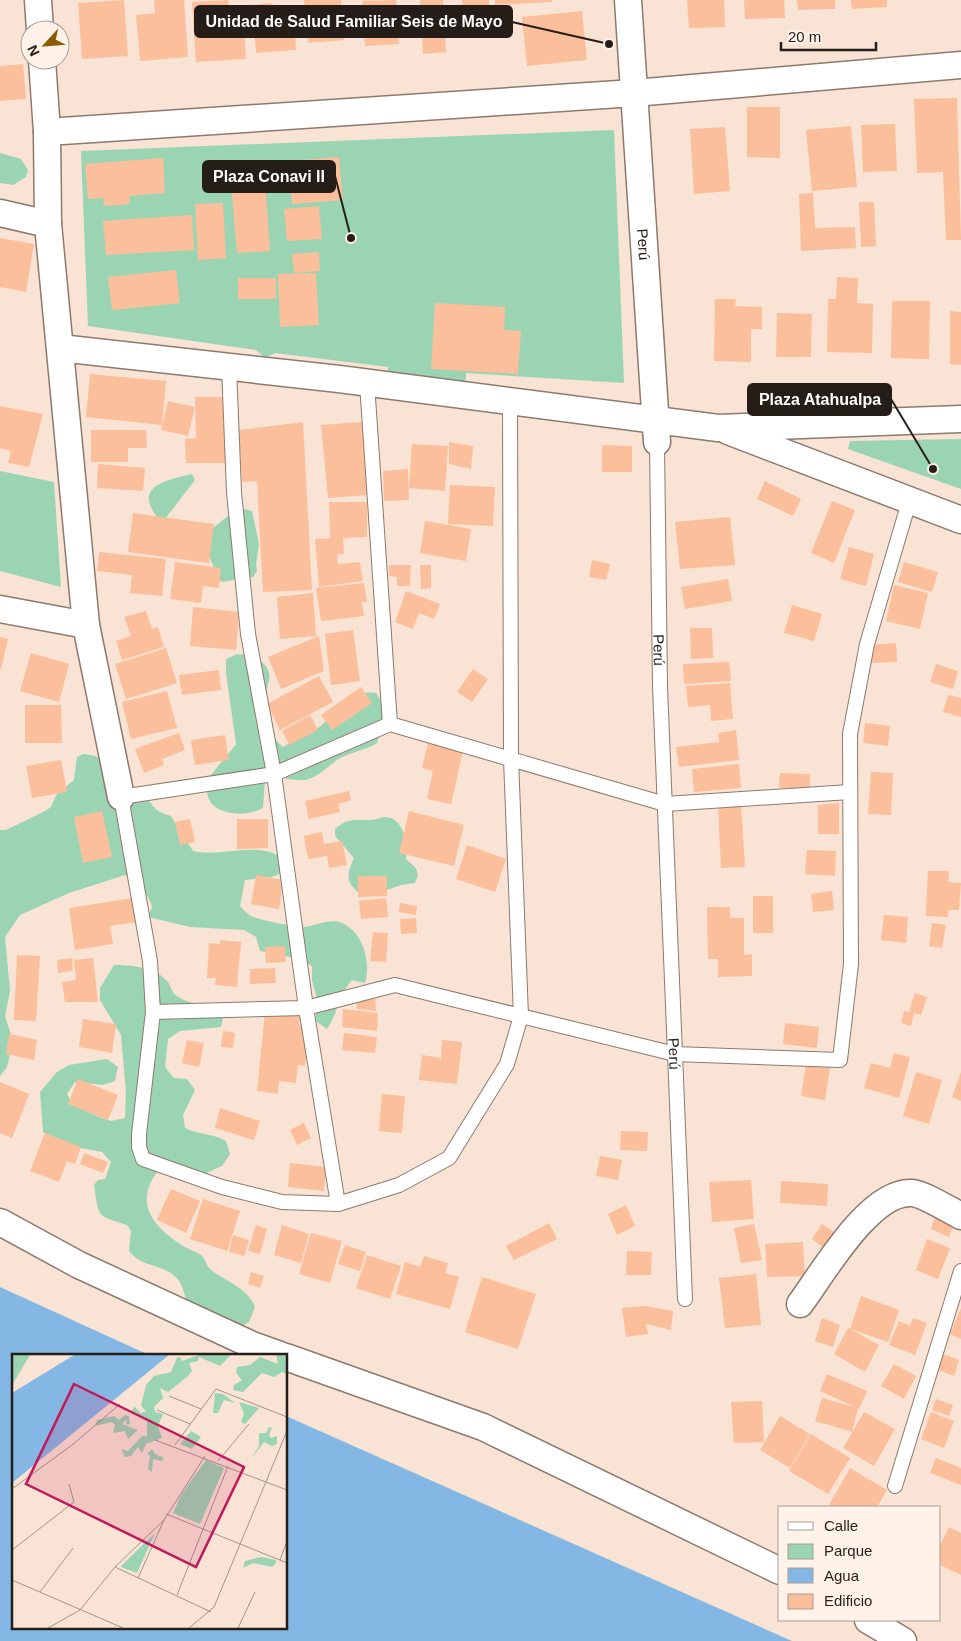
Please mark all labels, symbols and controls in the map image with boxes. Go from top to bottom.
callout: Unidad de Salud Familiar Seis de Mayo [195,6,512,37]
text: Unidad de Salud Familiar Seis de Mayo [206,13,503,30]
north arrow [20,20,70,70]
scale bar [781,20,876,52]
text: 20 m [788,28,821,45]
text: N [24,43,43,59]
callout: Plaza Conavi II [203,161,335,192]
text: Plaza Conavi II [213,168,325,185]
street label: Perú [635,228,654,261]
callout: Plaza Atahualpa [748,384,891,415]
text: Plaza Atahualpa [759,391,881,408]
street label: Perú [651,634,668,666]
street label: Perú [666,1037,684,1070]
inset map [12,1354,288,1628]
legend [778,1506,941,1621]
text: Calle [824,1517,858,1534]
text: Parque [824,1542,872,1559]
text: Agua [824,1567,860,1584]
text: Edificio [824,1592,872,1609]

